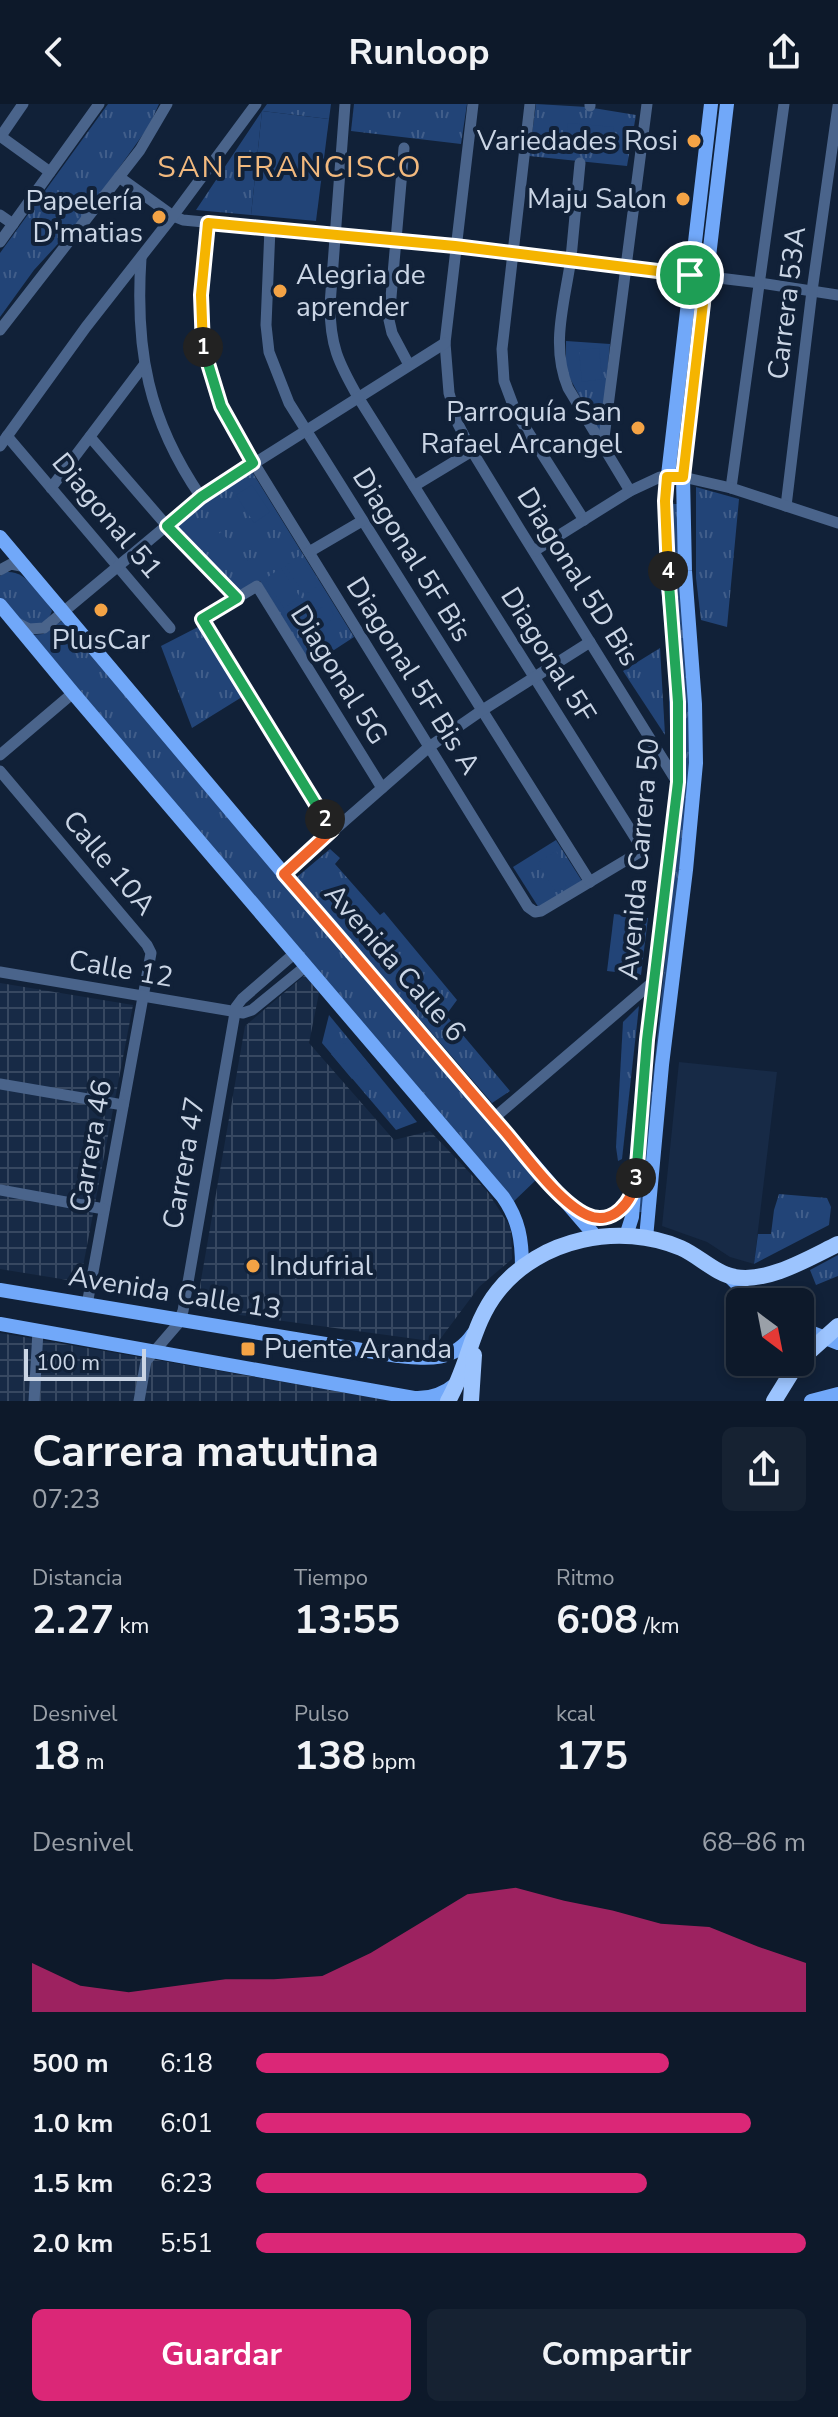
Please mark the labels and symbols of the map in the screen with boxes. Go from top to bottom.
place label: Variedades Rosi [476,122,678,160]
marker: Variedades Rosi [685,132,703,150]
district label: SAN FRANCISCO [157,147,423,188]
place label: Maju Salon [527,180,667,218]
place label: Papelería D'matias [25,182,143,252]
marker: Maju Salon [674,190,692,208]
marker: Papelería D'matias [150,208,168,226]
street label: Carrera 53A [759,224,815,382]
pin [656,241,724,309]
place label: Alegria de aprender [296,256,426,326]
marker: Alegria de aprender [271,282,289,300]
pin: 1 [183,327,223,367]
place label: Parroquía San Rafael Arcangel [421,393,623,463]
marker: Parroquía San Rafael Arcangel [629,419,647,437]
street label: Diagonal 51 [43,445,171,587]
street label: Diagonal 5F Bis [343,461,481,649]
street label: Diagonal 5D Bis [508,480,648,674]
pin: 4 [648,551,688,591]
street label: Diagonal 5F Bis A [337,570,489,782]
street label: Diagonal 5F [491,580,605,730]
street label: Diagonal 5G [281,598,397,752]
marker: PlusCar [92,601,110,619]
place label: PlusCar [52,621,150,659]
street label: Avenida Carrera 50 [609,736,669,982]
pin: 2 [305,799,345,839]
street label: Calle 10A [54,803,164,923]
street label: Avenida Calle 6 [316,876,474,1050]
street label: Calle 12 [66,941,176,997]
street label: Carrera 46 [61,1077,121,1215]
street label: Carrera 47 [154,1094,214,1232]
pin: 3 [616,1158,656,1198]
place label: Indufrial [269,1247,374,1285]
street label: Avenida Calle 13 [66,1257,284,1329]
marker: Indufrial [244,1257,262,1275]
north arrow [726,1288,814,1376]
place label: Puente Aranda [264,1330,452,1368]
marker: Puente Aranda [239,1340,257,1358]
scale bar [24,1345,146,1381]

